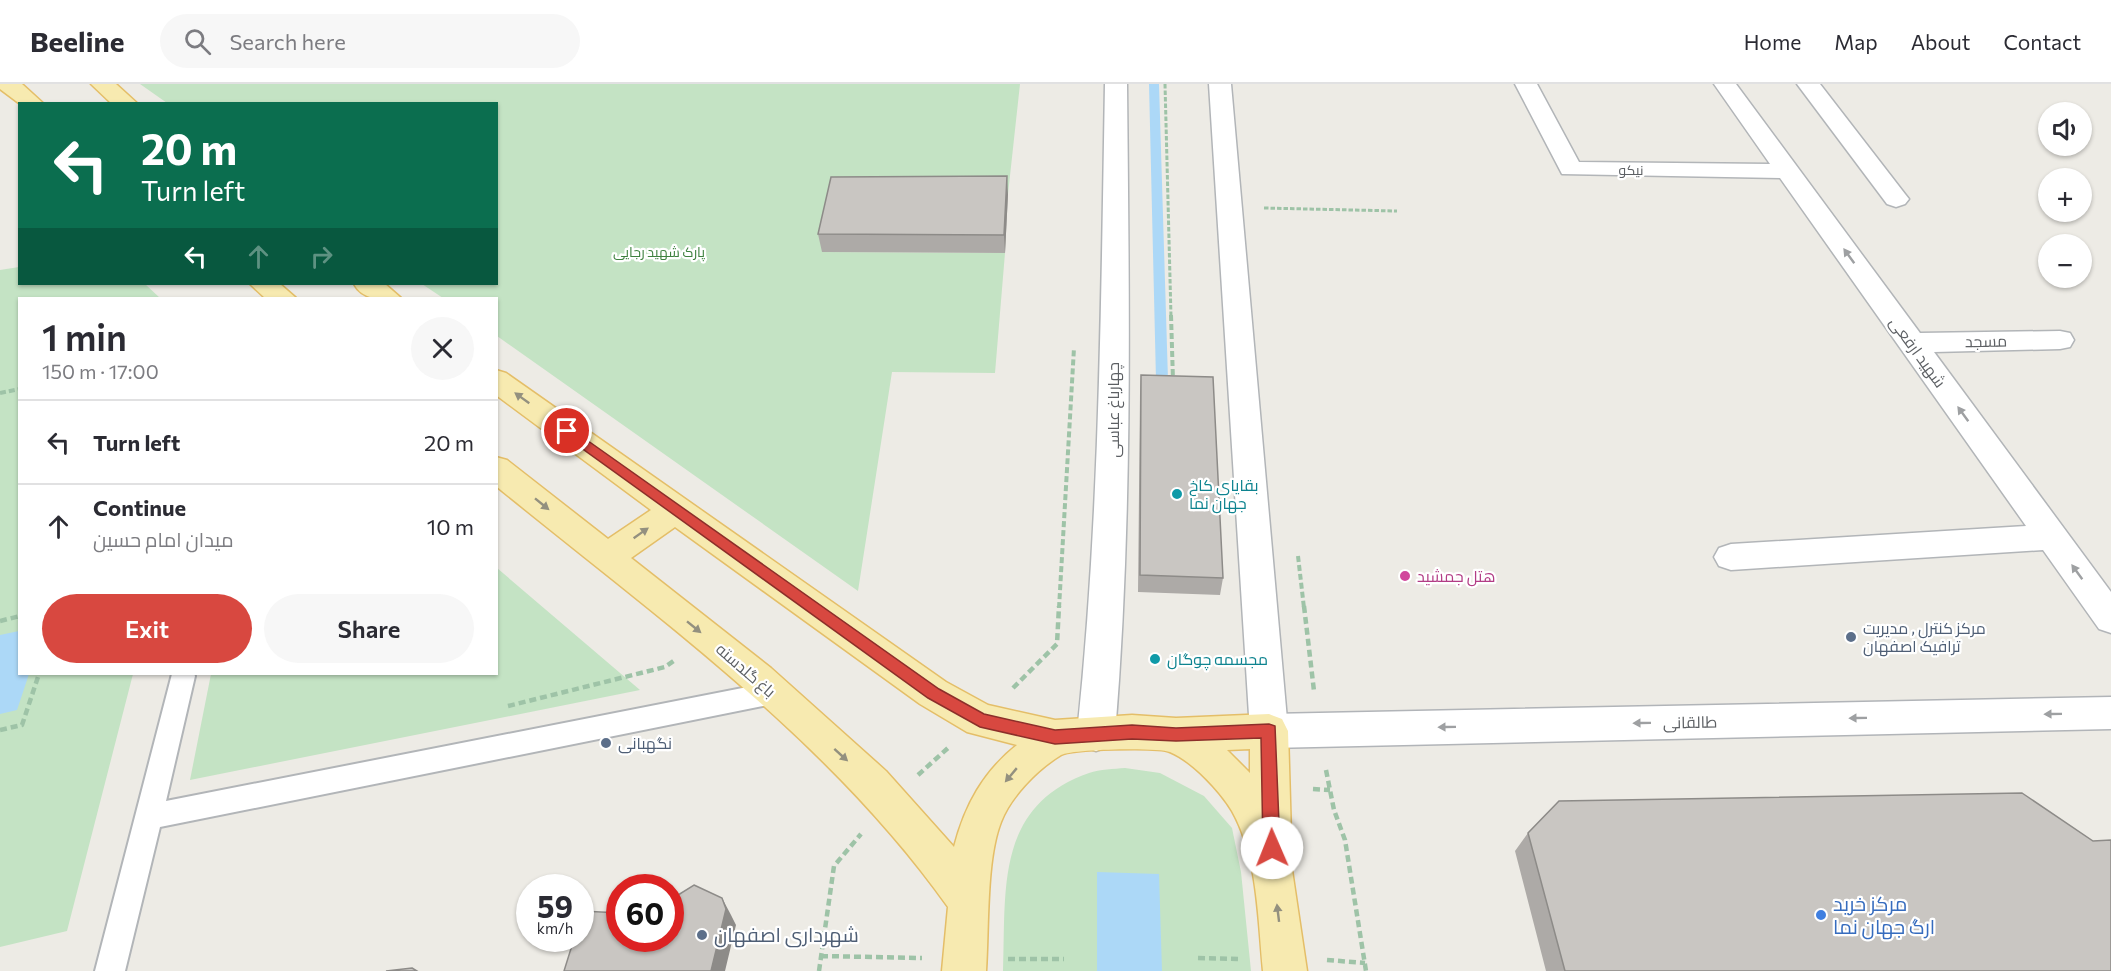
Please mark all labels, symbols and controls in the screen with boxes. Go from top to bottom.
search box [160,14,580,68]
text: Beeline [30,24,124,58]
icon: search [181,25,214,58]
text: Search here [229,28,346,55]
text: Home [1744,29,1801,54]
text: Map [1834,29,1878,54]
text: About [1911,29,1970,54]
text: Contact [2003,29,2081,54]
map controls [2038,102,2092,288]
button: sound [2038,102,2092,156]
text: 20 m [141,122,237,174]
icon: left [42,126,120,204]
street label: نیکو [1618,161,1644,178]
button: + [2038,168,2092,222]
text: Turn left [141,174,245,207]
button: − [2038,234,2092,288]
icon: left [179,240,212,273]
icon: ahead [242,240,275,273]
icon: right [305,240,338,273]
park label: پارک شهید رجایی [613,243,705,262]
one-way arrow [1843,248,1855,264]
street label: شهید ارفعی [1885,313,1950,392]
text: 1 min [42,314,127,358]
button: close [411,317,474,380]
street label: مسجد [1965,331,2007,351]
text: 150 m · 17:00 [42,359,159,383]
street label: چهارباغ عباسی [1103,362,1125,458]
one-way arrow [515,393,530,405]
pin [541,405,592,456]
one-way arrow [1957,406,1969,422]
icon: arrive [550,414,583,447]
icon: left [42,426,75,459]
text: Turn left [93,429,180,456]
text: 20 m [424,429,474,456]
place label: بقایای کاخ جهان نما [1189,475,1259,514]
marker: بقایای کاخ جهان نما [1170,487,1184,501]
text: Continue [93,494,186,521]
one-way arrow [534,498,550,511]
icon: ahead [42,510,75,543]
text: 10 m [427,513,474,540]
text: میدان امام حسین [93,527,234,551]
one-way arrow [633,527,649,539]
one-way arrow [2071,564,2083,580]
place label: هتل جمشید [1417,566,1495,587]
marker: هتل جمشید [1398,569,1412,583]
button: Exit [42,594,252,663]
button: Share [264,594,474,663]
place label: مرکز کنترل , مدیریت ترافیک اصفهان [1863,618,1986,657]
one-way arrow [686,620,702,633]
marker: مرکز کنترل , مدیریت ترافیک اصفهان [1844,630,1858,644]
street label: باغ گلدسته [711,639,780,703]
place label: مجسمه چوگان [1167,649,1268,671]
marker: مجسمه چوگان [1148,652,1162,666]
one-way arrow [2043,709,2062,719]
street label: طالقانی [1663,712,1717,733]
one-way arrow [1848,713,1867,723]
one-way arrow [1632,718,1651,727]
one-way arrow [1437,722,1456,732]
place label: نگهبانی [618,733,672,754]
marker: نگهبانی [599,736,613,750]
one-way arrow [833,748,848,762]
one-way arrow [1005,767,1018,782]
position arrow [1240,816,1304,880]
speed limit sign: 60 [606,874,684,952]
text: 59 [537,887,573,924]
place label: مرکز خرید ارگ جهان نما [1833,891,1935,940]
one-way arrow [1273,903,1282,922]
marker: مرکز خرید ارگ جهان نما [1814,908,1828,922]
text: km/h [537,919,573,937]
place label: شهرداری اصفهان [714,922,859,948]
marker: شهرداری اصفهان [695,928,709,942]

